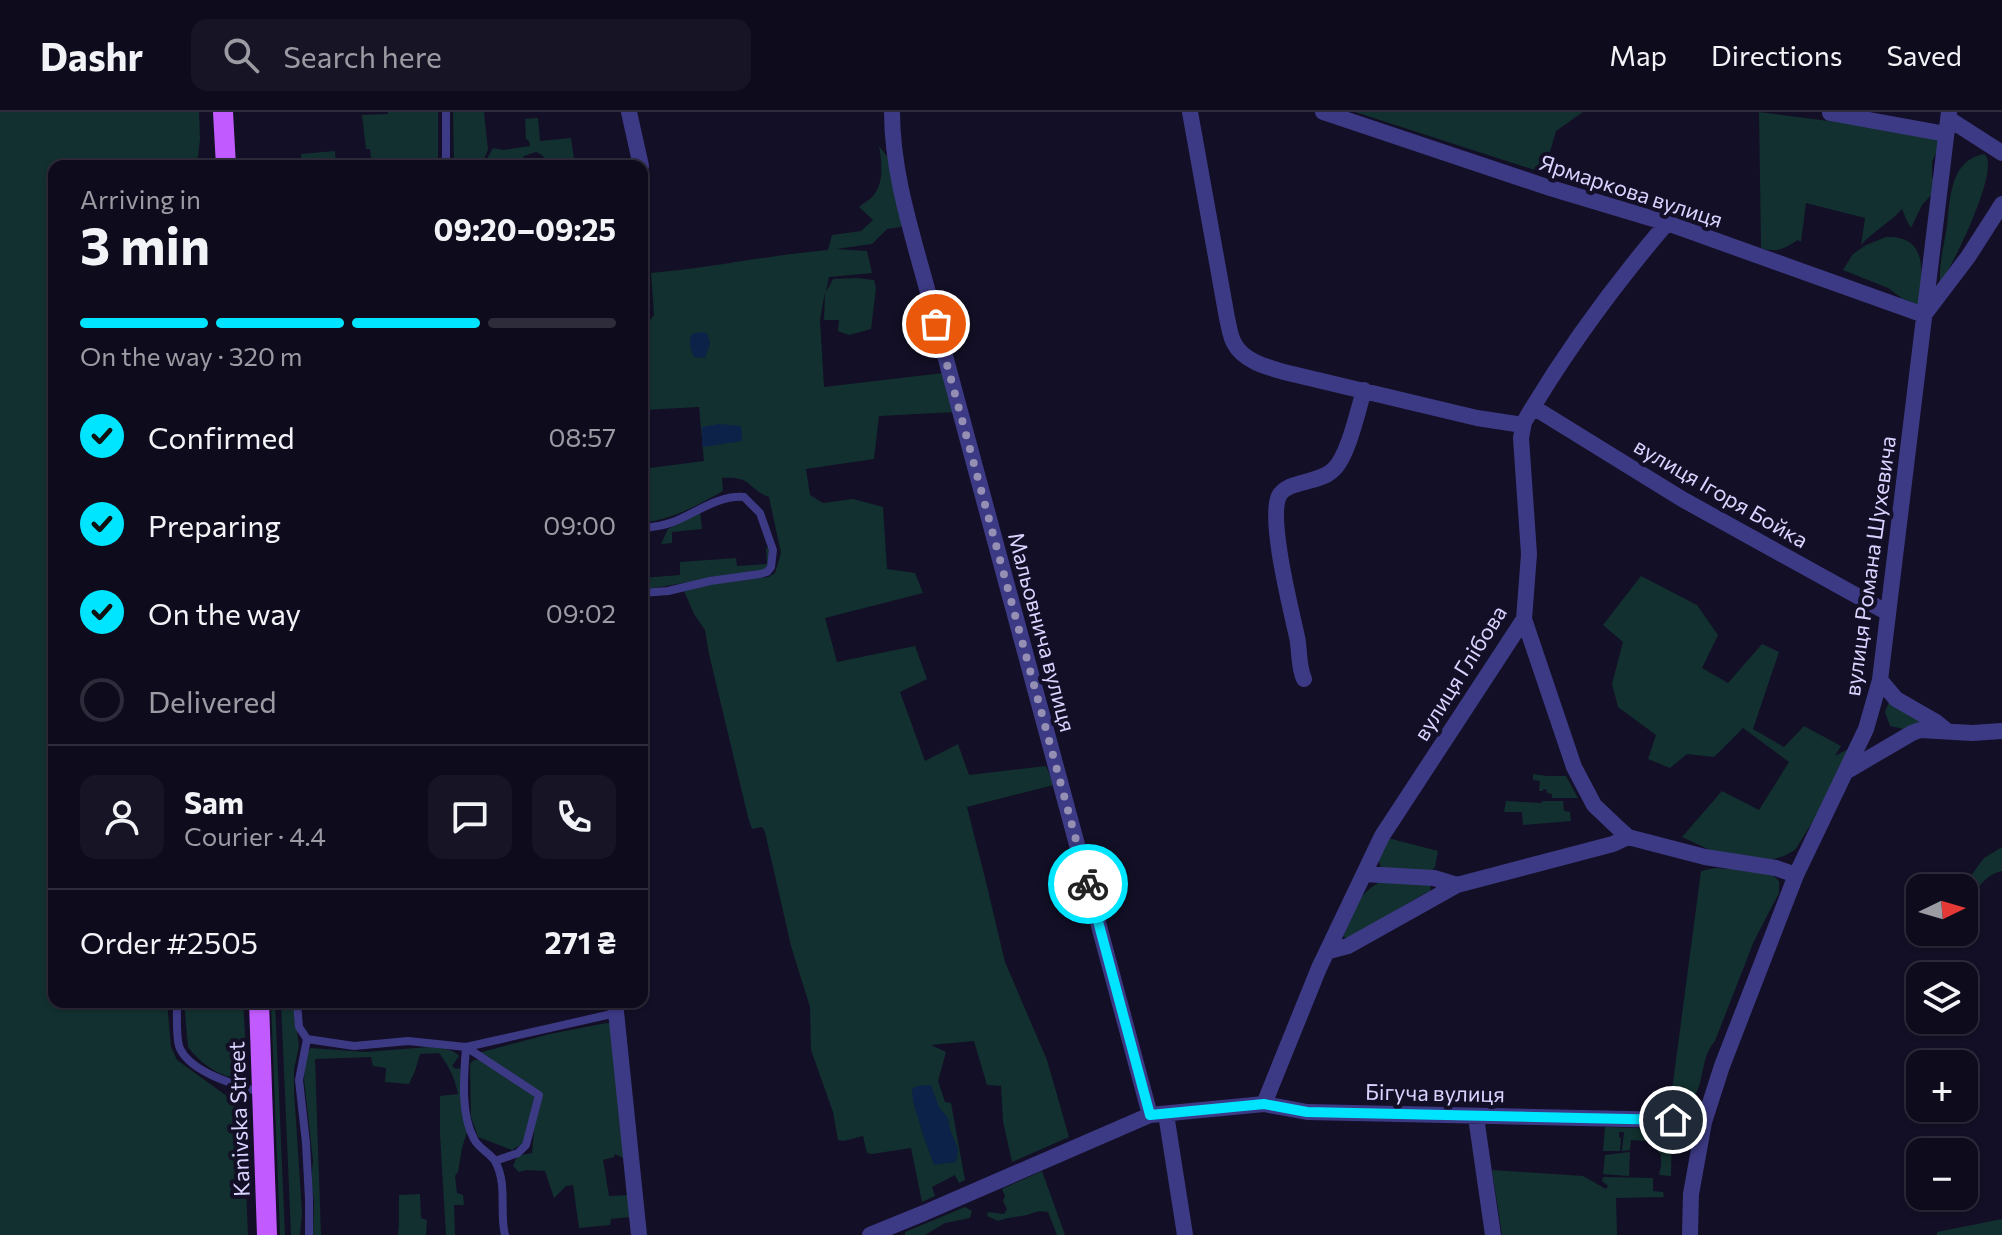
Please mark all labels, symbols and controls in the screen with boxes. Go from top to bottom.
search box [191,19,751,91]
text: Dashr [40,32,143,79]
icon: search [219,33,263,77]
text: Search here [283,37,442,74]
text: Map [1609,38,1667,72]
text: Directions [1711,38,1842,72]
text: Saved [1886,38,1962,72]
street label: Ярмаркова вулиця [1536,148,1726,233]
text: Arriving in [80,183,201,214]
text: 09:20–09:25 [433,210,616,247]
text: 3 min [80,212,210,276]
pin [902,290,970,358]
icon: bag [914,302,958,346]
text: On the way · 320 m [80,340,303,371]
icon: check [80,414,124,458]
text: Confirmed [148,418,295,455]
text: 08:57 [548,421,616,452]
street label: вулиця Ігоря Бойка [1629,432,1813,553]
street label: вулиця Романа Шухевича [1838,434,1901,698]
icon: check [80,502,124,546]
text: Preparing [148,506,281,543]
text: 09:00 [543,509,616,540]
street label: Мальовнича вулиця [1003,529,1082,735]
icon: check [80,590,124,634]
text: On the way [148,594,301,631]
text: 09:02 [546,597,616,628]
street label: вулиця Глібова [1407,600,1512,745]
text: Delivered [148,682,277,719]
button: person [80,775,164,859]
button: chat [428,775,512,859]
button: phone [532,775,616,859]
text: Sam [184,783,244,820]
text: Courier · 4.4 [184,820,326,851]
courier [1048,844,1128,924]
icon: bike [1066,862,1110,906]
north arrow [1906,874,1978,946]
map controls [1906,874,1978,1210]
text: Order #2505 [80,923,258,960]
text: 271 ₴ [545,923,616,960]
button: layers [1906,962,1978,1034]
street label: Kanivska Street [222,1041,255,1197]
button: + [1906,1050,1978,1122]
street label: Бігуча вулиця [1365,1078,1505,1107]
pin [1639,1086,1707,1154]
icon: home [1651,1098,1695,1142]
button: − [1906,1138,1978,1210]

